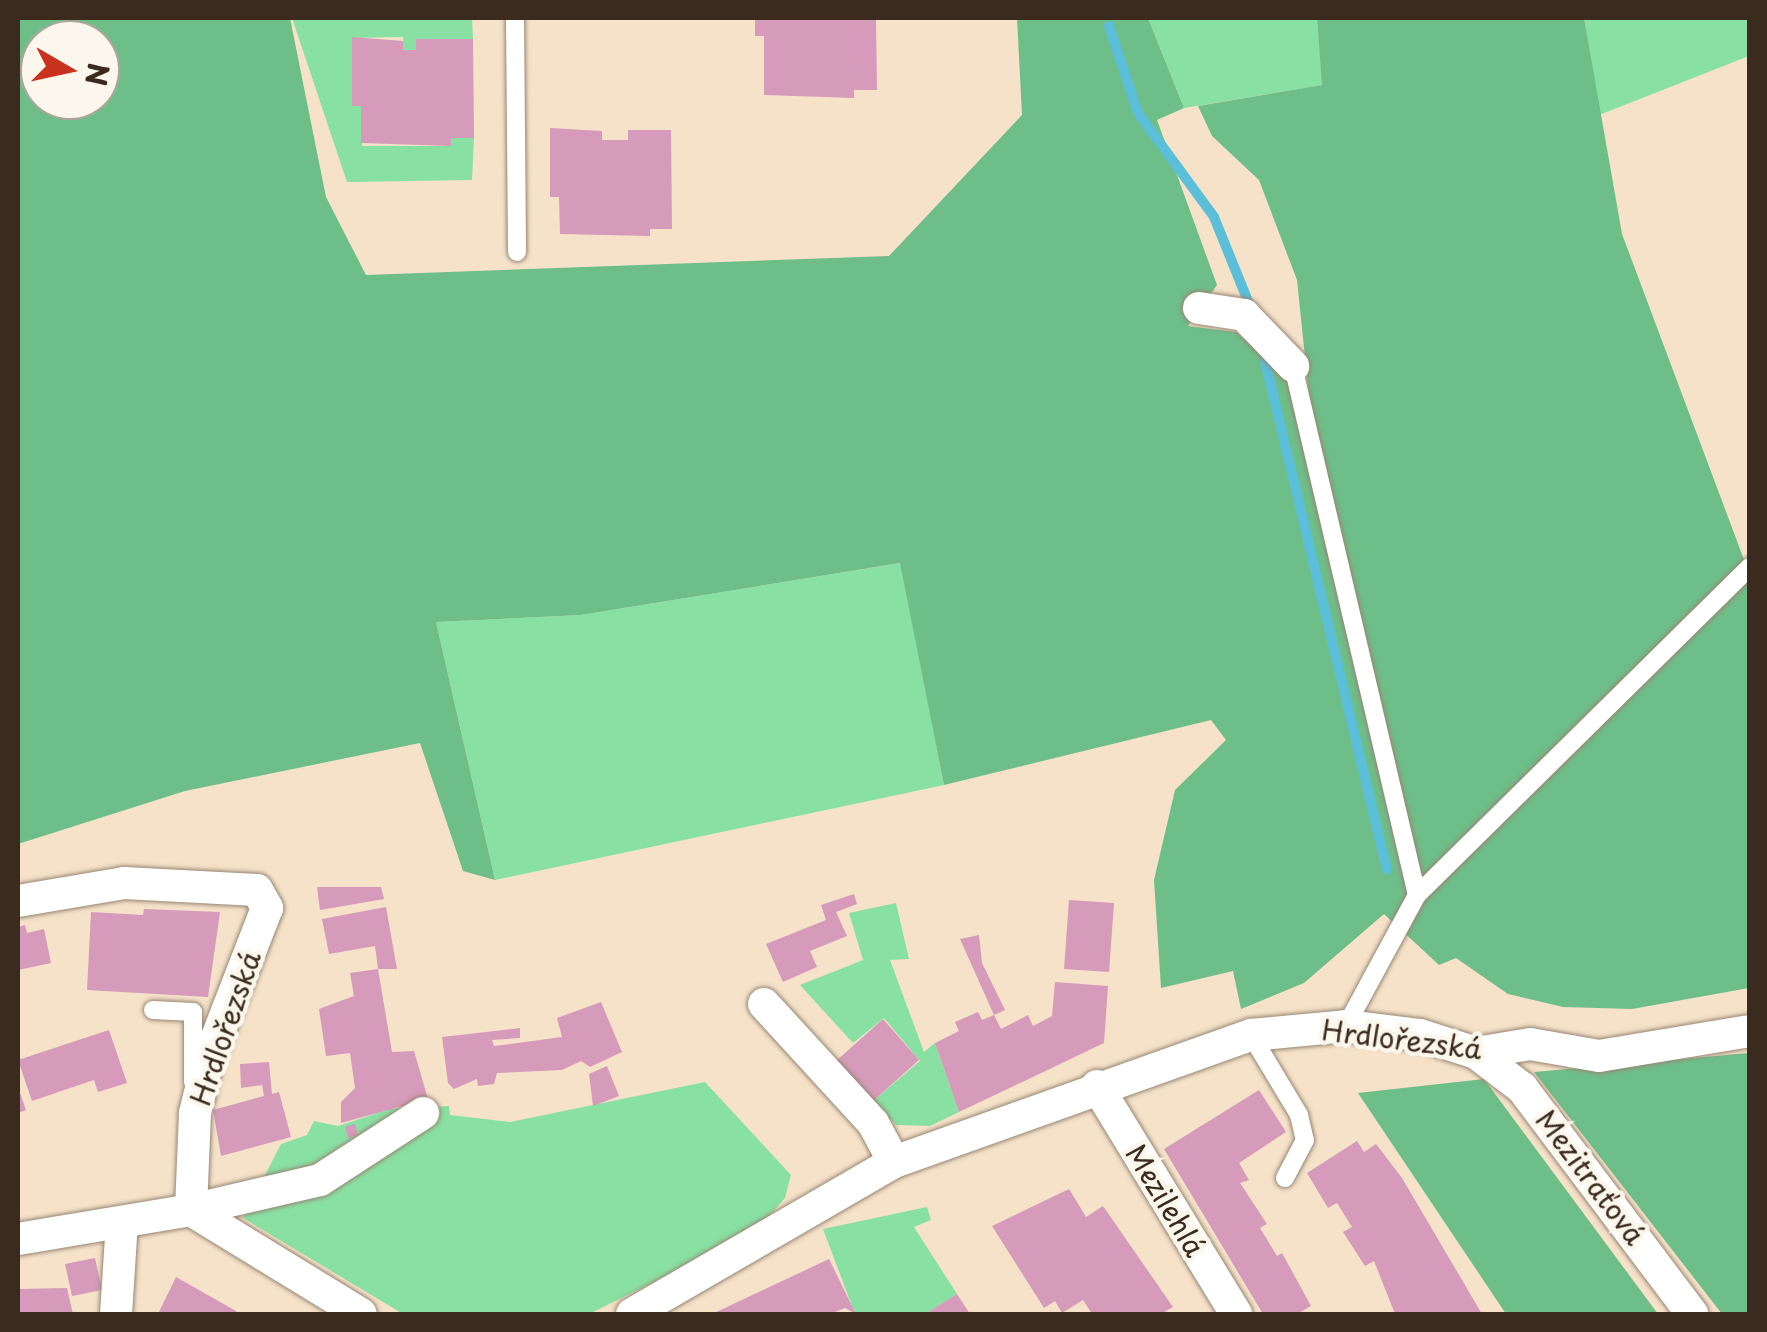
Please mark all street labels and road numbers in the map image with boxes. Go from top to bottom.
street label: Hrdlořezská [183,946,267,1110]
street label: Hrdlořezská [1320,1012,1484,1066]
street label: Mezitraťová [1529,1103,1653,1251]
street label: Mezilehlá [1119,1138,1213,1262]

